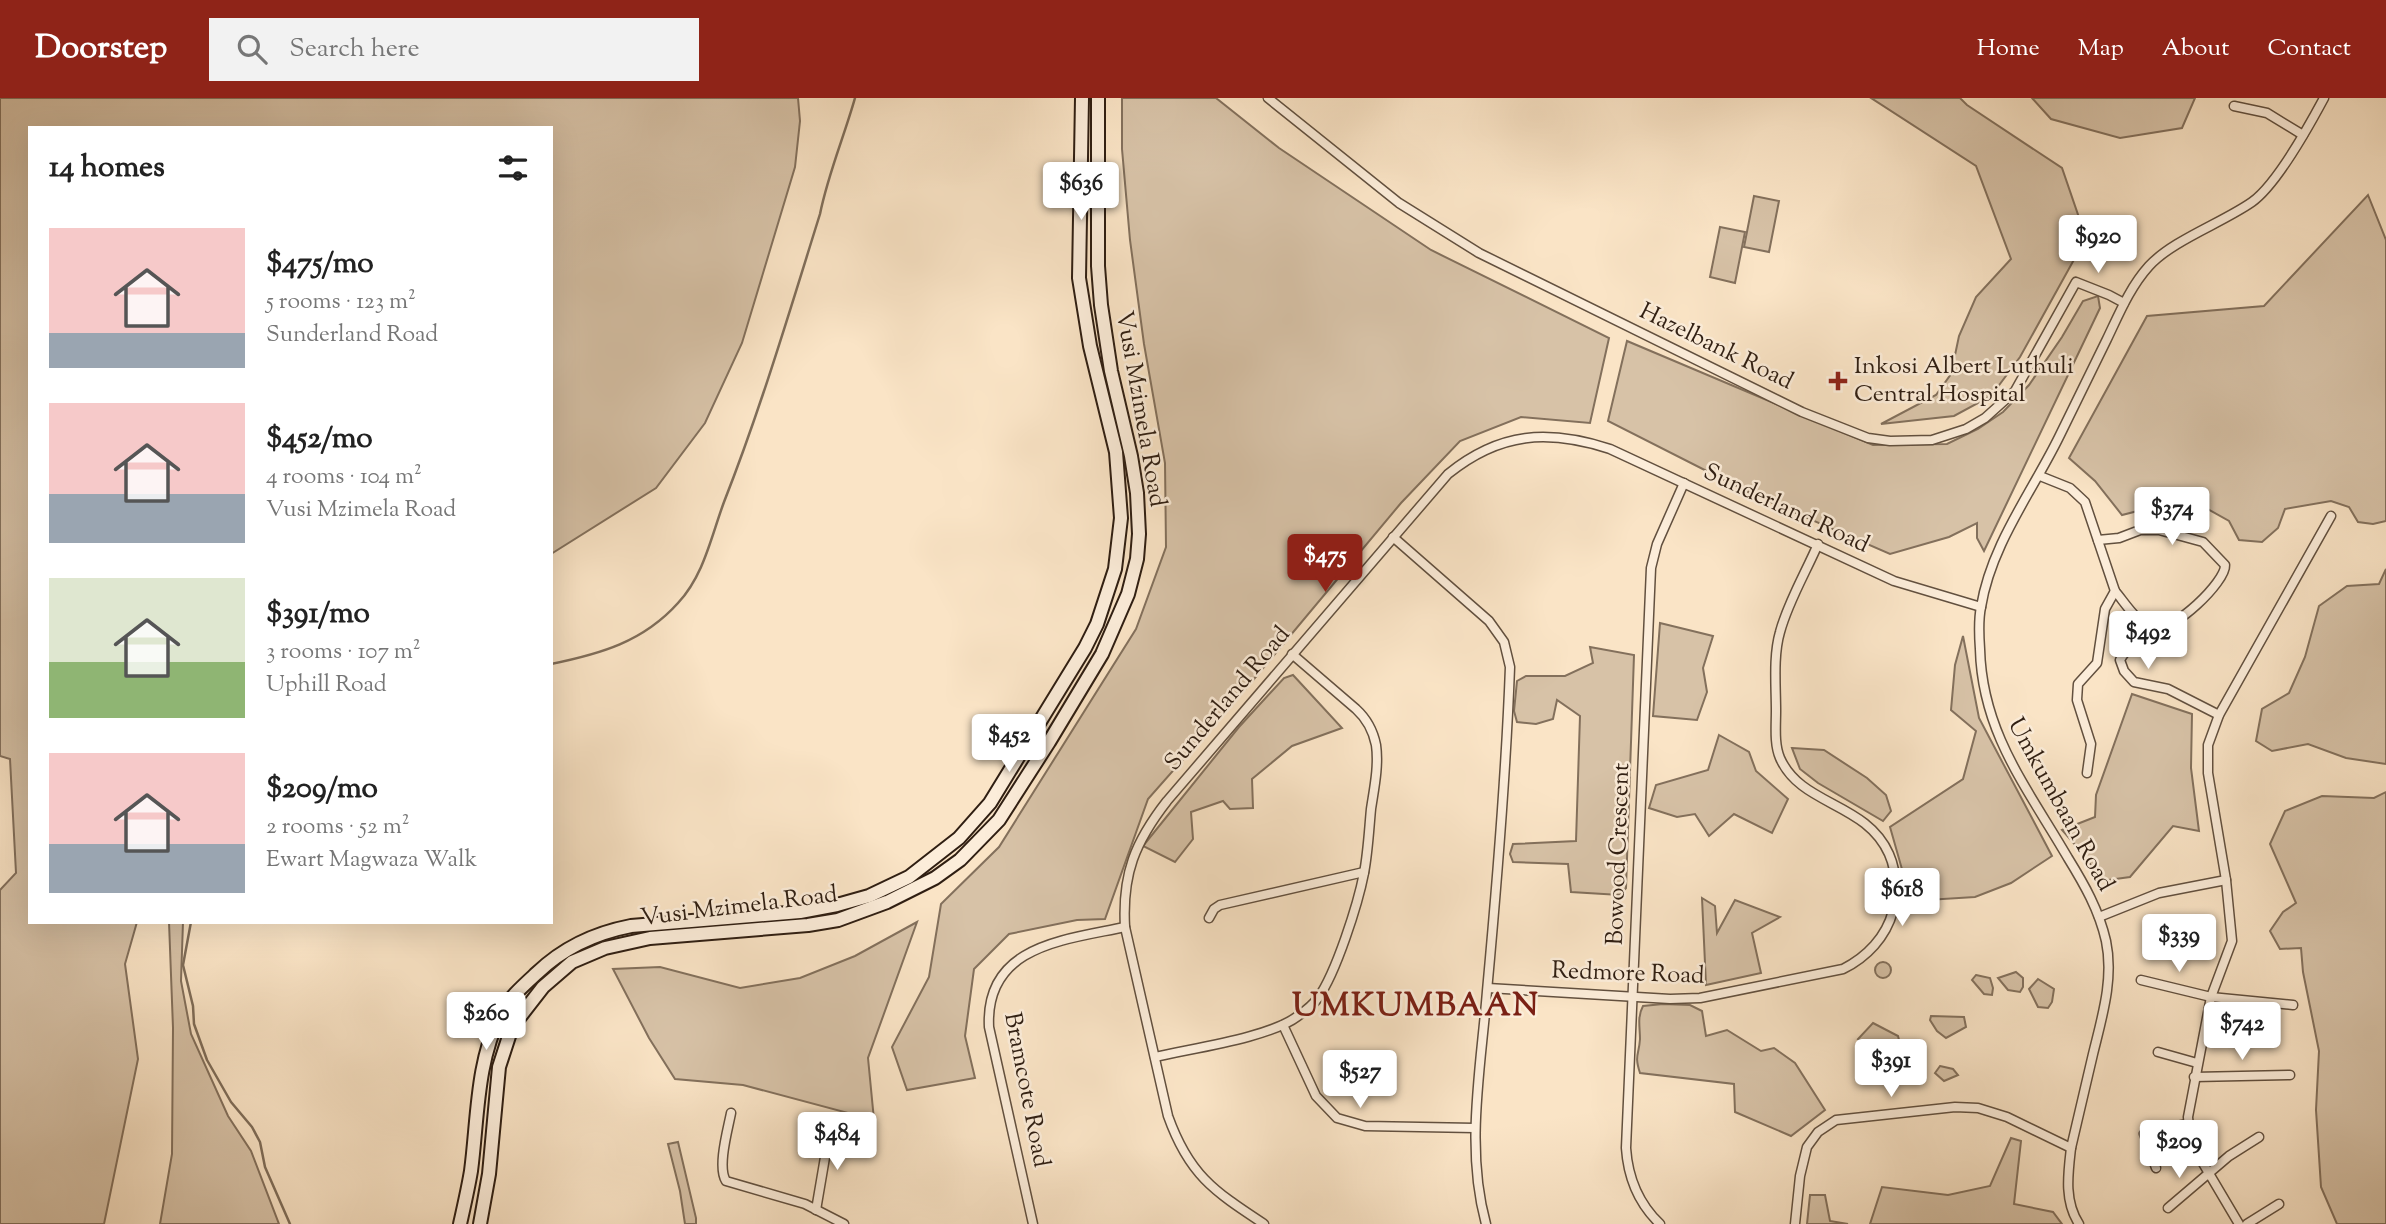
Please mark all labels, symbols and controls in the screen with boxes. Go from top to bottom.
search box [209,18,699,81]
text: Doorstep [35,25,167,73]
icon: search [233,30,271,68]
text: Search here [289,31,420,68]
text: Home [1977,32,2040,66]
text: Map [2078,32,2124,66]
text: About [2162,32,2229,66]
text: Contact [2267,32,2351,66]
text: 14 homes [49,147,165,190]
icon: filters [494,149,532,187]
pin: $636 [1040,162,1122,222]
text: $636 [1059,168,1103,201]
pin: $920 [2057,216,2139,275]
text: $920 [2075,221,2121,254]
text: $475/mo [266,243,374,286]
icon: home [105,256,189,340]
text: 5 rooms · 123 m² [266,286,416,319]
street label: Hazelbank Road [1633,295,1799,399]
street label: Vusi Mzimela Road [1106,308,1174,510]
text: Sunderland Road [266,319,438,352]
place label: Inkosi Albert Luthuli Central Hospital [1854,350,2074,412]
marker: Inkosi Albert Luthuli Central Hospital [1828,371,1848,391]
text: $452/mo [266,418,373,461]
icon: home [105,431,189,515]
street label: Sunderland Road [1697,456,1875,563]
text: 4 rooms · 104 m² [266,461,422,494]
pin: $374 [2131,488,2213,547]
text: $374 [2150,493,2194,526]
text: Vusi Mzimela Road [266,494,456,527]
pin: $475 [1284,534,1366,594]
text: $475 [1303,540,1347,573]
text: $391/mo [266,593,370,636]
icon: home [105,606,189,690]
pin: $492 [2107,612,2189,671]
text: $492 [2125,617,2171,650]
street label: Sunderland Road [1157,619,1299,779]
text: 3 rooms · 107 m² [266,636,421,669]
text: Uphill Road [266,669,387,702]
street label: Umkumbaan Road [1998,712,2122,898]
pin: $452 [968,714,1050,774]
text: $452 [988,720,1030,753]
street label: Bowood Crescent [1599,762,1639,946]
text: $209/mo [266,768,378,811]
icon: home [105,781,189,865]
text: 2 rooms · 52 m² [266,811,409,844]
text: Ewart Magwaza Walk [266,844,477,877]
pin: $618 [1861,868,1943,928]
text: $618 [1881,874,1923,907]
street label: Vusi Mzimela Road [638,878,840,936]
pin: $339 [2138,914,2220,974]
text: $339 [2158,920,2200,953]
street label: Redmore Road [1551,954,1706,994]
district label: UMKUMBAAN [1292,984,1540,1030]
pin: $260 [445,992,527,1052]
text: $260 [463,998,509,1031]
pin: $742 [2201,1002,2283,1062]
text: $742 [2220,1008,2264,1041]
street label: Bramcote Road [994,1010,1058,1171]
pin: $391 [1850,1040,1932,1099]
text: $391 [1871,1045,1911,1078]
pin: $527 [1319,1051,1401,1110]
text: $527 [1339,1056,1381,1089]
pin: $484 [796,1112,878,1172]
text: $484 [814,1118,860,1151]
pin: $209 [2138,1121,2220,1180]
text: $209 [2156,1126,2202,1159]

